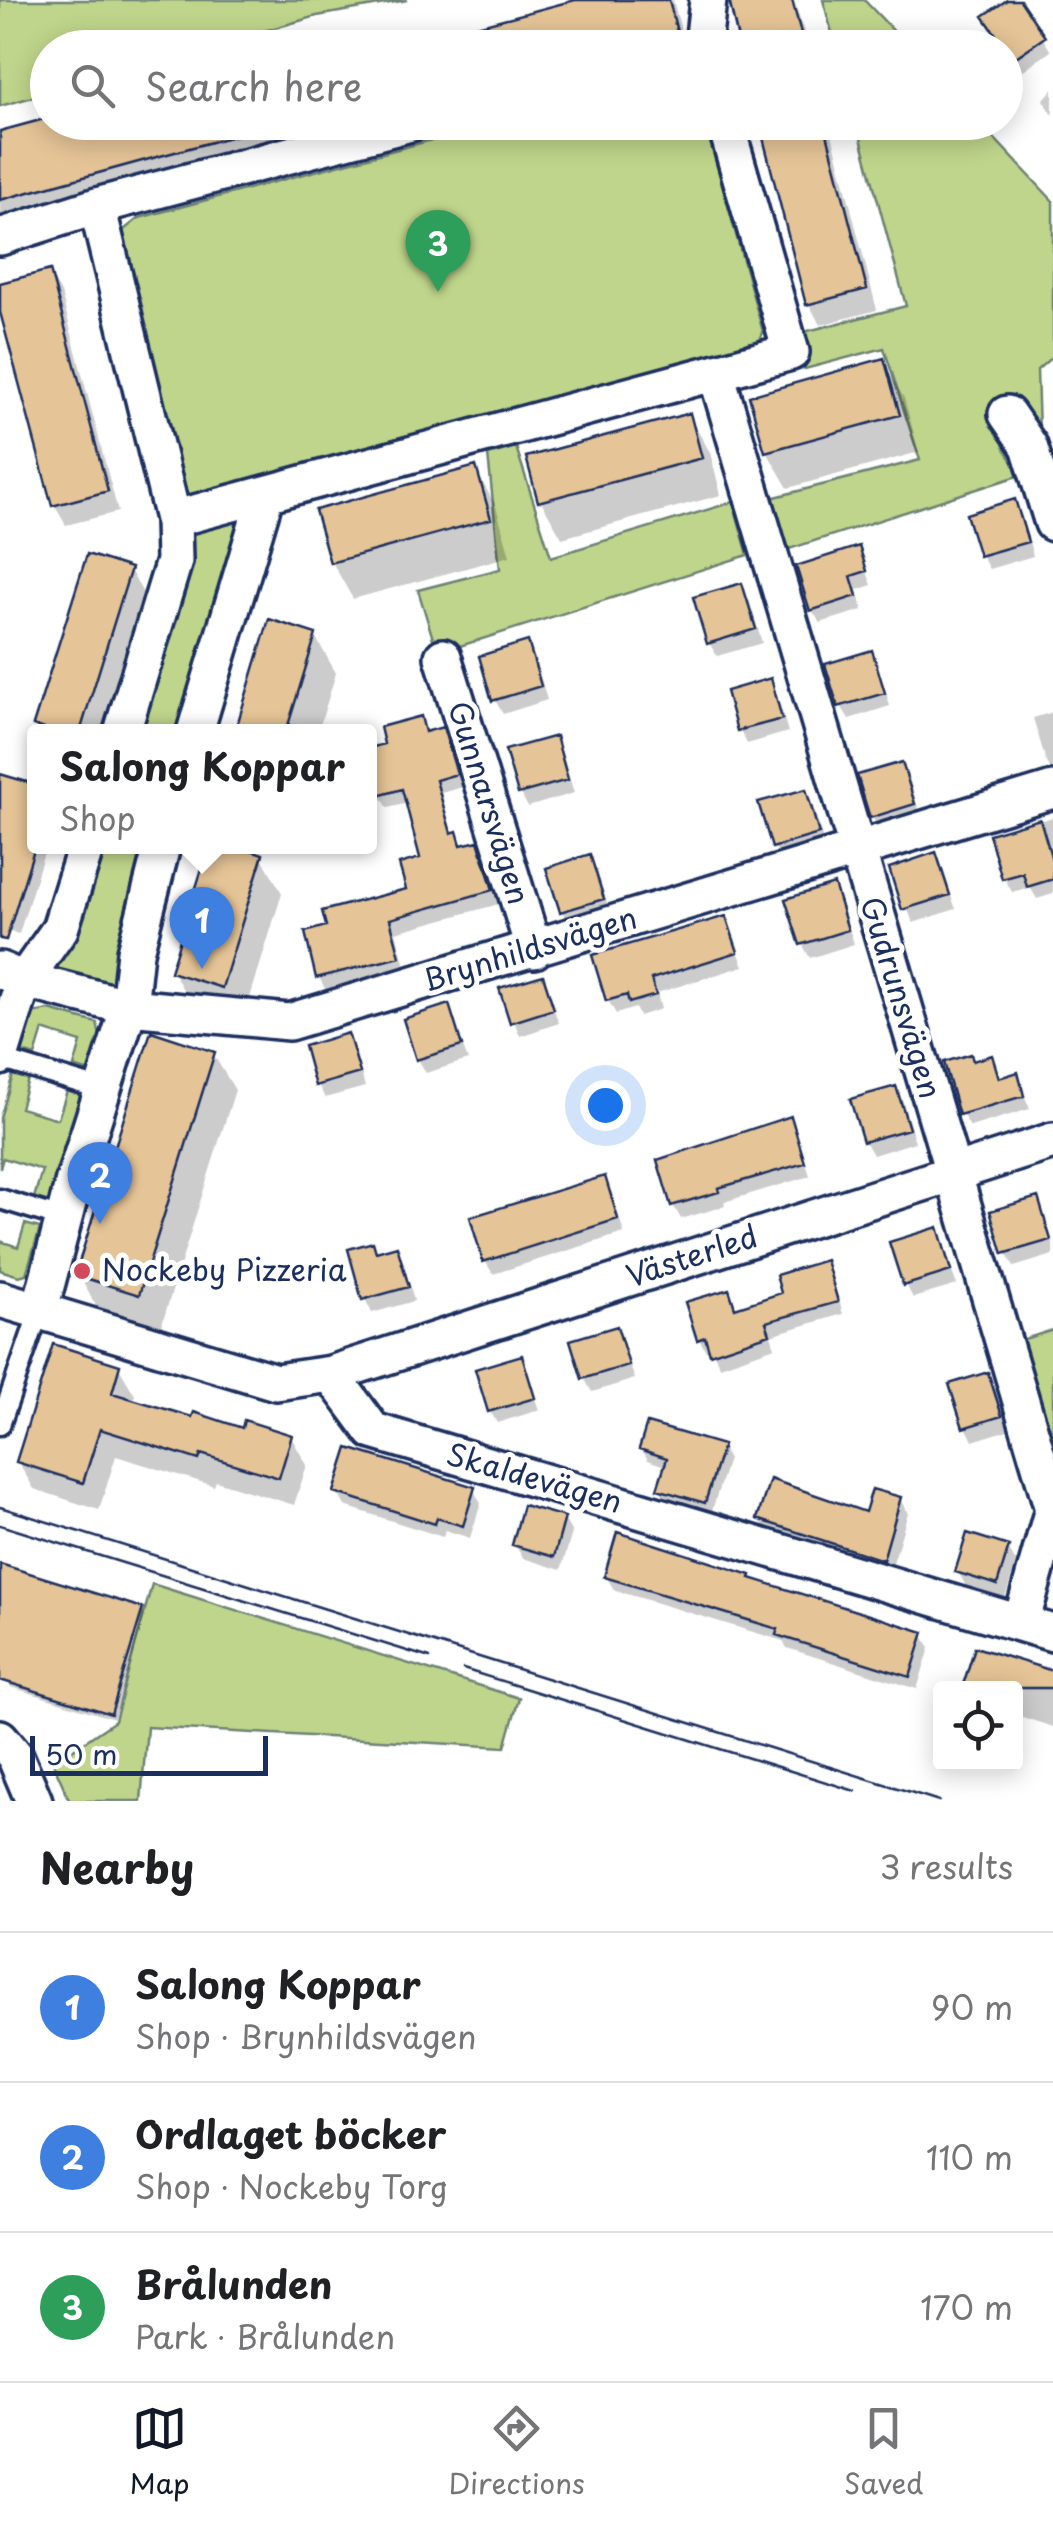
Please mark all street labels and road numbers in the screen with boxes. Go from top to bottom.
street label: Gunnarsvägen [438,695,543,910]
street label: Gudrunsvägen [850,891,954,1104]
street label: Brynhildsvägen [417,894,642,1002]
street label: Västerled [620,1212,763,1297]
street label: Skaldevägen [442,1430,628,1523]

